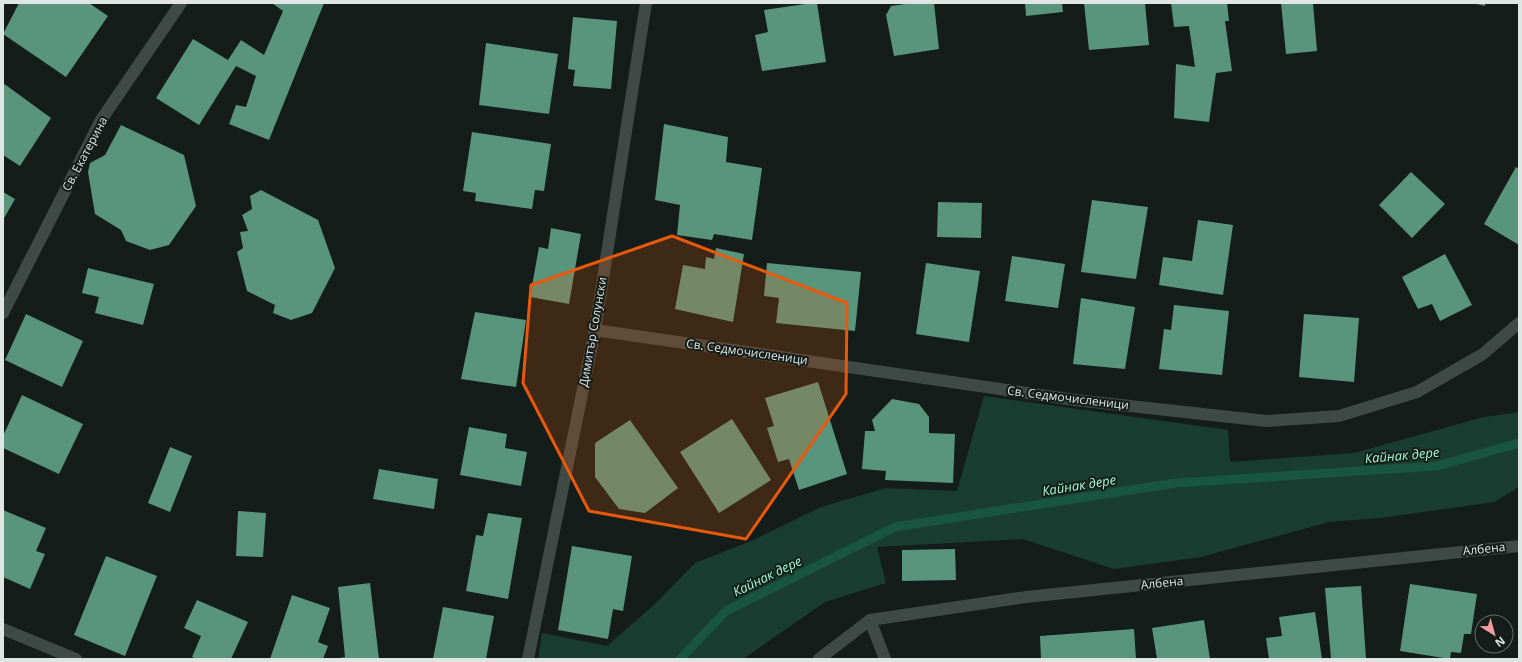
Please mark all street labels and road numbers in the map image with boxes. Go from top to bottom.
street label: Св. Екатерина [58,114,111,194]
street label: Димитър Солунски [574,276,611,388]
street label: Св. Седмочисленици [685,335,809,368]
street label: Св. Седмочисленици [1006,382,1130,413]
street label: Албена [1462,538,1506,559]
street label: Албена [1140,572,1184,593]

